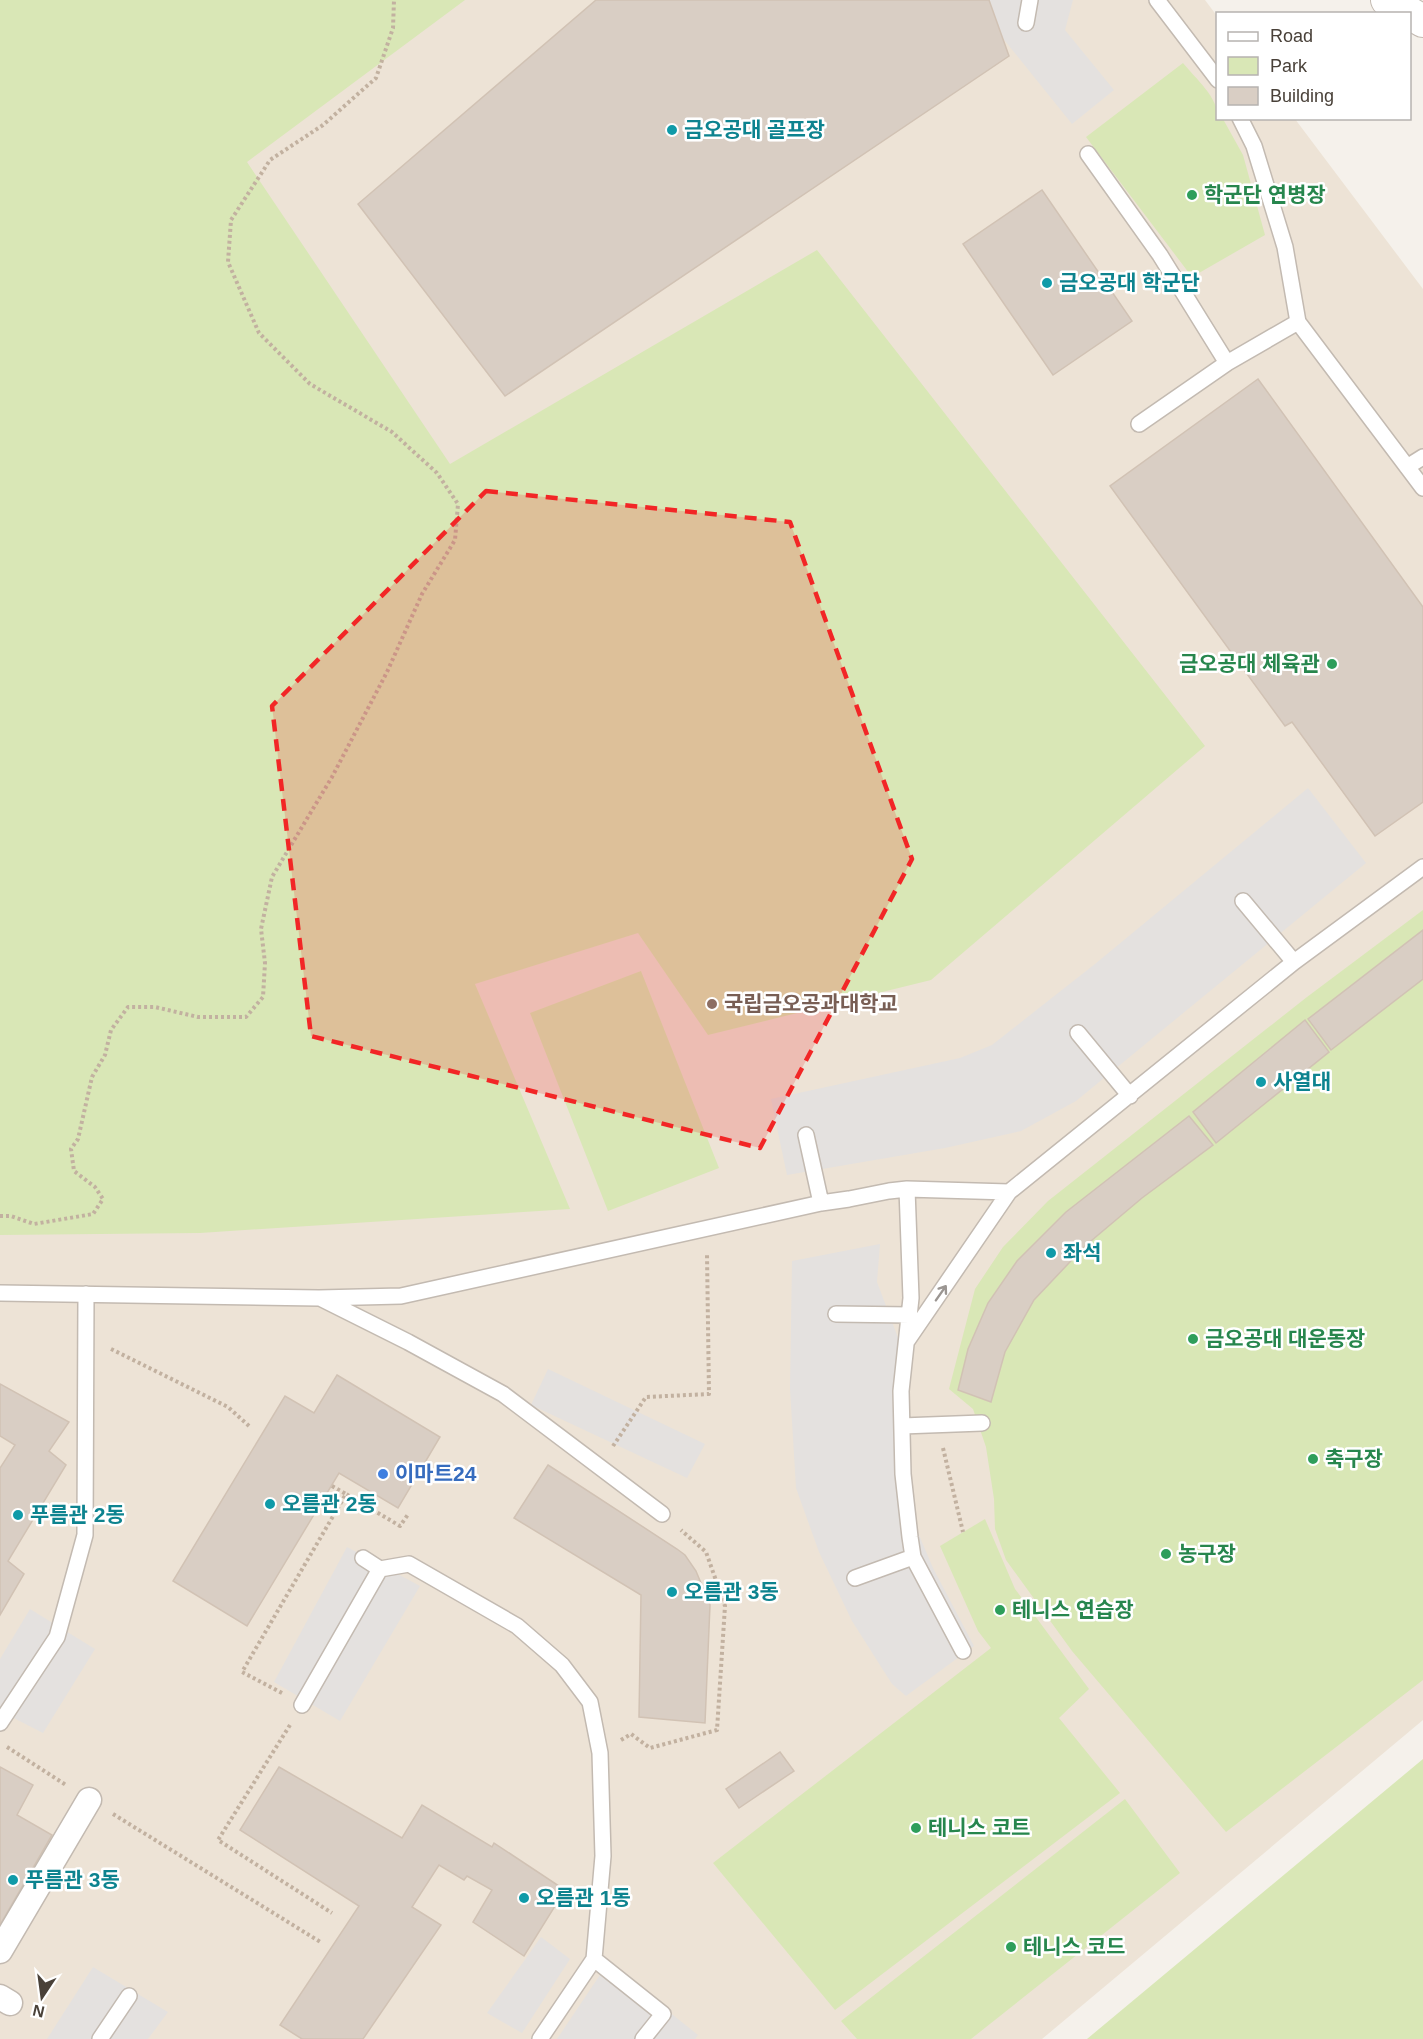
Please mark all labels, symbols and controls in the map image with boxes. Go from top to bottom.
legend [1216,12,1411,120]
text: Road [1270,26,1313,46]
text: Park [1270,56,1308,76]
text: Building [1270,86,1334,106]
place label: 금오공대 골프장 [684,118,825,141]
marker: 금오공대 골프장 [665,123,679,137]
place label: 학군단 연병장 [1204,183,1326,206]
marker: 학군단 연병장 [1185,188,1199,202]
place label: 금오공대 학군단 [1059,271,1200,294]
marker: 금오공대 학군단 [1040,276,1054,290]
place label: 금오공대 체육관 [1179,652,1320,675]
marker: 금오공대 체육관 [1325,657,1339,671]
place label: 국립금오공과대학교 [724,992,898,1015]
marker: 국립금오공과대학교 [705,997,719,1011]
place label: 사열대 [1273,1070,1331,1093]
marker: 사열대 [1254,1075,1268,1089]
place label: 좌석 [1063,1241,1102,1264]
marker: 좌석 [1044,1246,1058,1260]
one-way arrow [935,1285,947,1301]
place label: 금오공대 대운동장 [1205,1327,1365,1350]
marker: 금오공대 대운동장 [1186,1332,1200,1346]
place label: 축구장 [1325,1447,1383,1470]
marker: 축구장 [1306,1452,1320,1466]
place label: 이마트24 [395,1462,477,1485]
marker: 이마트24 [376,1467,390,1481]
place label: 오름관 2동 [282,1492,377,1515]
marker: 오름관 2동 [263,1497,277,1511]
place label: 푸름관 2동 [30,1503,125,1526]
marker: 푸름관 2동 [11,1508,25,1522]
place label: 농구장 [1178,1542,1236,1565]
marker: 농구장 [1159,1547,1173,1561]
place label: 오름관 3동 [684,1580,779,1603]
marker: 오름관 3동 [665,1585,679,1599]
place label: 테니스 연습장 [1012,1598,1134,1621]
marker: 테니스 연습장 [993,1603,1007,1617]
place label: 테니스 코트 [928,1816,1030,1839]
marker: 테니스 코트 [909,1821,923,1835]
place label: 푸름관 3동 [25,1868,120,1891]
marker: 푸름관 3동 [6,1873,20,1887]
place label: 오름관 1동 [536,1886,631,1909]
marker: 오름관 1동 [517,1891,531,1905]
place label: 테니스 코드 [1023,1935,1125,1958]
marker: 테니스 코드 [1004,1940,1018,1954]
north arrow [12,1967,72,2027]
text: N [31,2002,46,2021]

